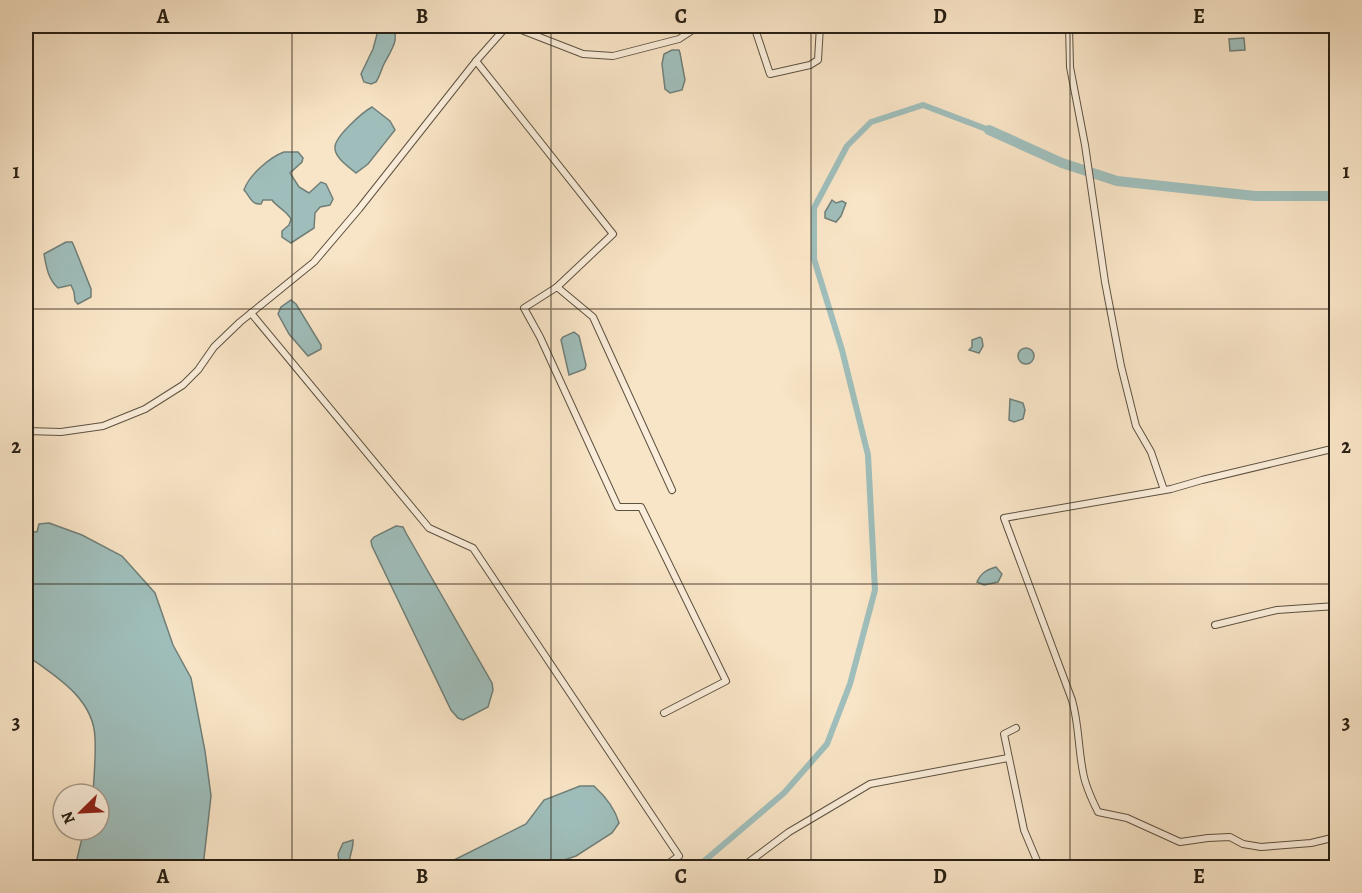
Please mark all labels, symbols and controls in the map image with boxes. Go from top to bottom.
text: A [156,3,170,30]
text: B [416,3,428,30]
text: C [675,3,687,30]
text: D [933,3,947,30]
text: E [1193,3,1205,30]
text: 1 [12,158,20,185]
text: 1 [1342,158,1350,185]
text: 2 [11,433,21,460]
text: 2 [1341,433,1351,460]
text: 3 [12,709,20,736]
text: 3 [1342,709,1350,736]
north arrow [51,782,111,842]
text: N [56,808,81,827]
text: A [156,863,170,890]
text: B [416,863,428,890]
text: C [675,863,687,890]
text: D [933,863,947,890]
text: E [1193,863,1205,890]

